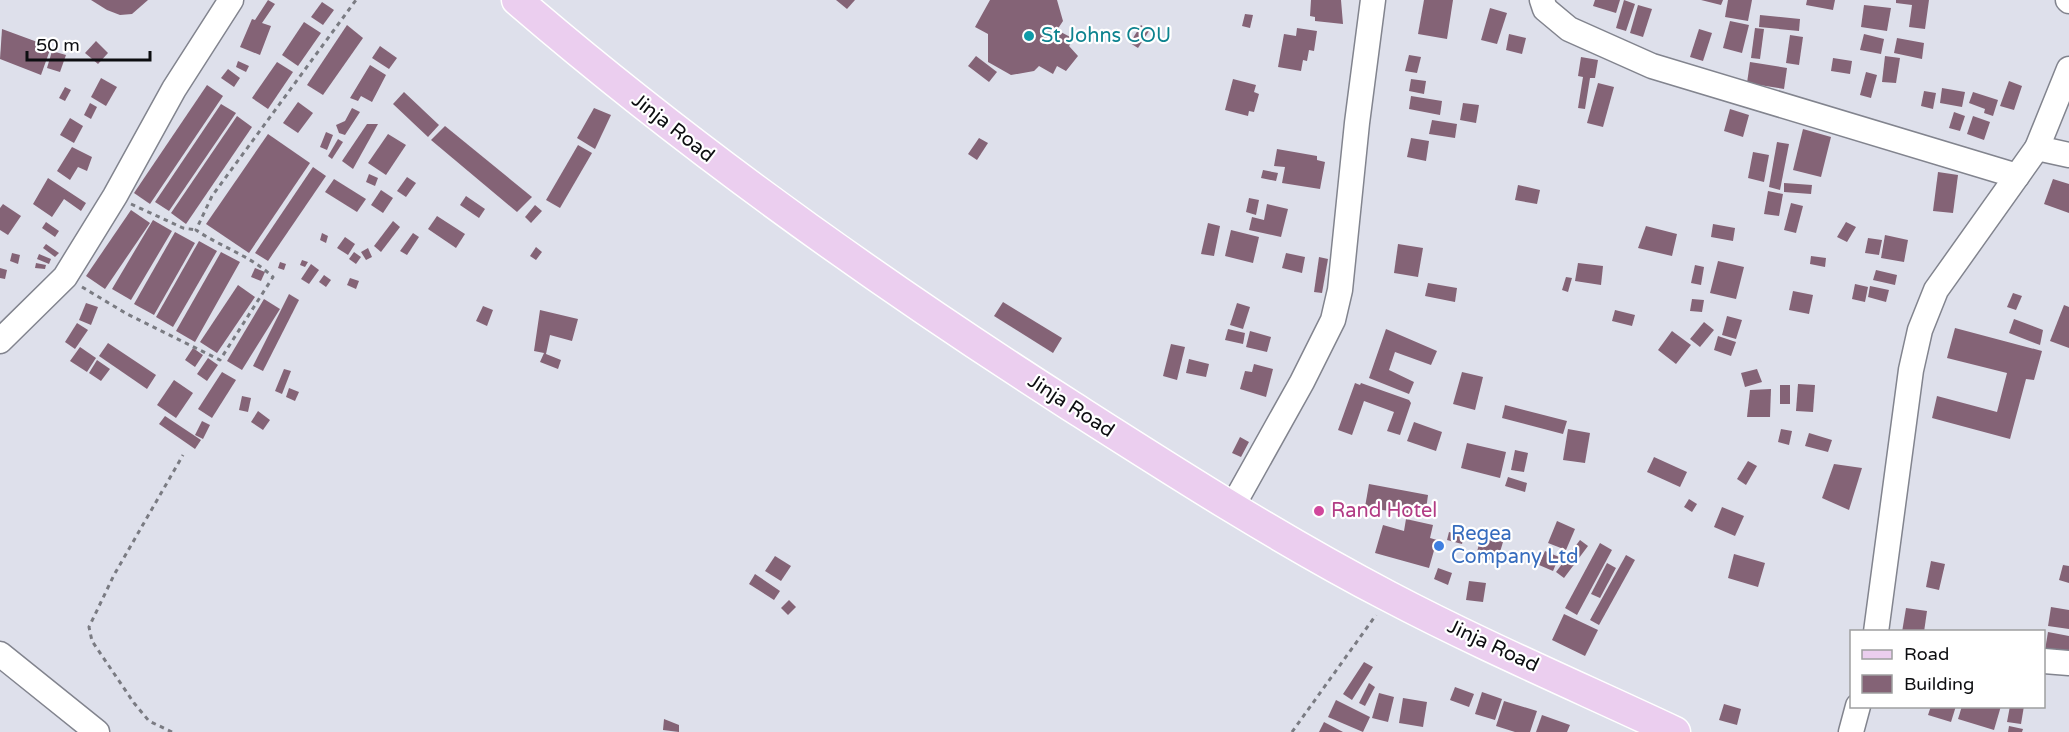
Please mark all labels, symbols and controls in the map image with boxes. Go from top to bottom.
scale bar [27,24,150,62]
place label: St Johns COU [1041,24,1171,48]
marker: St Johns COU [1022,29,1036,43]
text: 50 m [36,34,80,56]
street label: Jinja Road [627,88,719,168]
street label: Jinja Road [1023,369,1119,443]
place label: Rand Hotel [1331,499,1437,523]
marker: Rand Hotel [1312,504,1326,518]
place label: Regea Company Ltd [1451,522,1579,569]
marker: Regea Company Ltd [1432,539,1446,553]
street label: Jinja Road [1443,614,1543,678]
legend [1850,630,2045,708]
text: Road [1904,643,1949,665]
text: Building [1904,673,1974,695]

